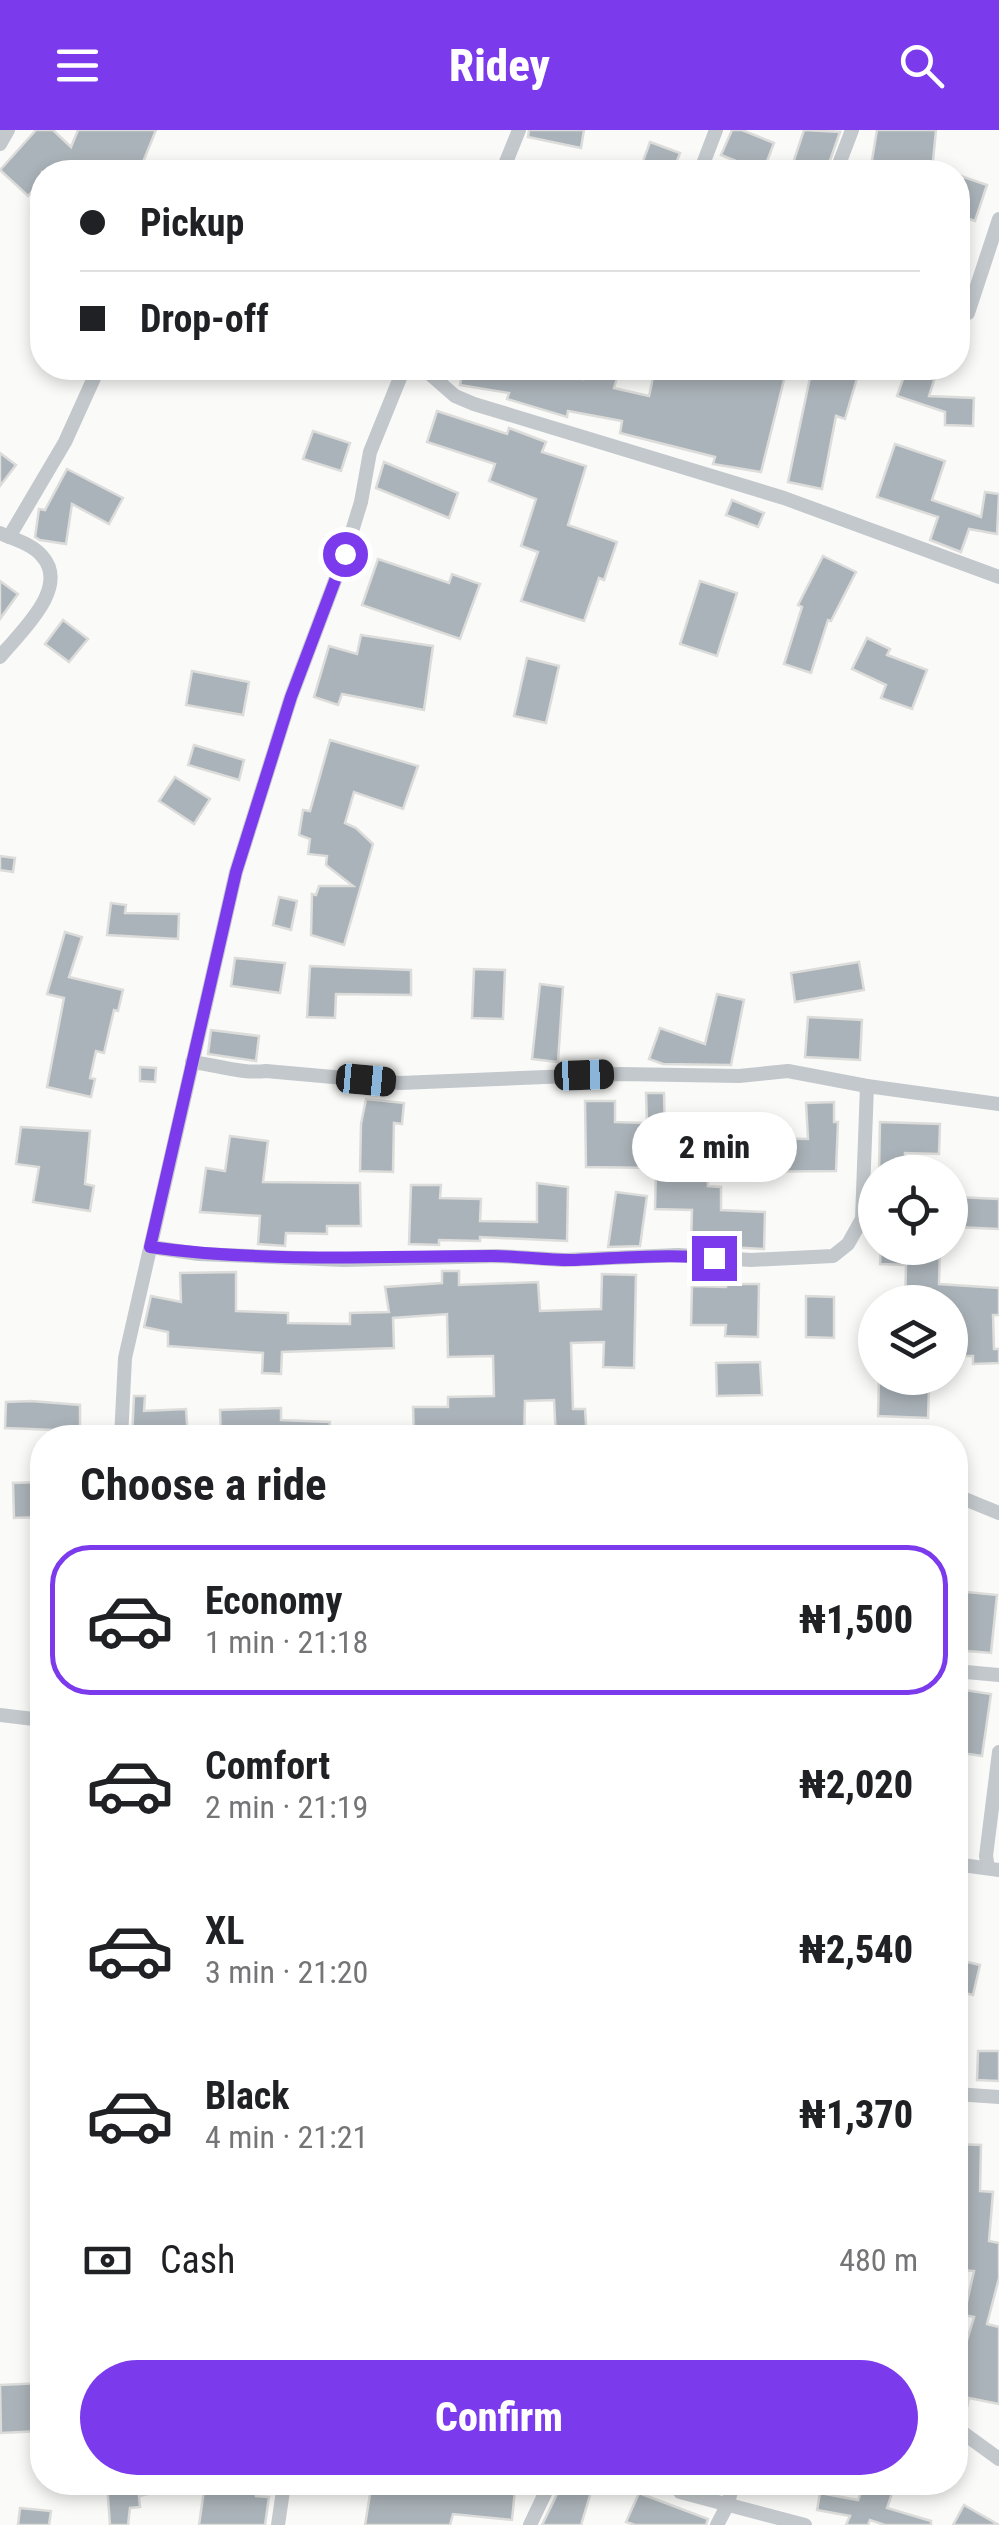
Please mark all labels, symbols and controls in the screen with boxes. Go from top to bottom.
icon: menu [50,38,105,93]
icon: search [894,38,949,93]
text: Ridey [449,39,550,92]
text: Pickup [140,201,244,245]
text: Drop-off [140,297,269,341]
route start [323,532,368,577]
car [553,1059,615,1091]
car [335,1062,397,1098]
callout: 2 min [632,1113,796,1183]
text: 2 min [679,1128,750,1166]
map controls [858,1155,968,1395]
button: locate [858,1155,968,1265]
route end [692,1236,737,1281]
button: layers [858,1285,968,1395]
text: Choose a ride [80,1458,327,1511]
icon: car [85,1575,175,1665]
text: Economy [205,1579,342,1623]
text: ₦1,500 [799,1598,913,1642]
text: 1 min · 21:18 [205,1623,368,1661]
icon: car [85,1740,175,1830]
text: Comfort [205,1744,330,1788]
text: ₦2,020 [799,1763,913,1807]
text: 2 min · 21:19 [205,1788,368,1826]
icon: car [85,1905,175,1995]
text: XL [205,1909,244,1953]
text: ₦2,540 [799,1928,913,1972]
text: 3 min · 21:20 [205,1953,368,1991]
icon: car [85,2070,175,2160]
text: Black [205,2074,289,2118]
text: ₦1,370 [799,2093,913,2137]
text: 4 min · 21:21 [205,2118,368,2156]
icon: cash [80,2233,135,2288]
text: Cash [160,2238,235,2282]
text: 480 m [839,2241,918,2279]
button: Confirm [80,2360,918,2475]

